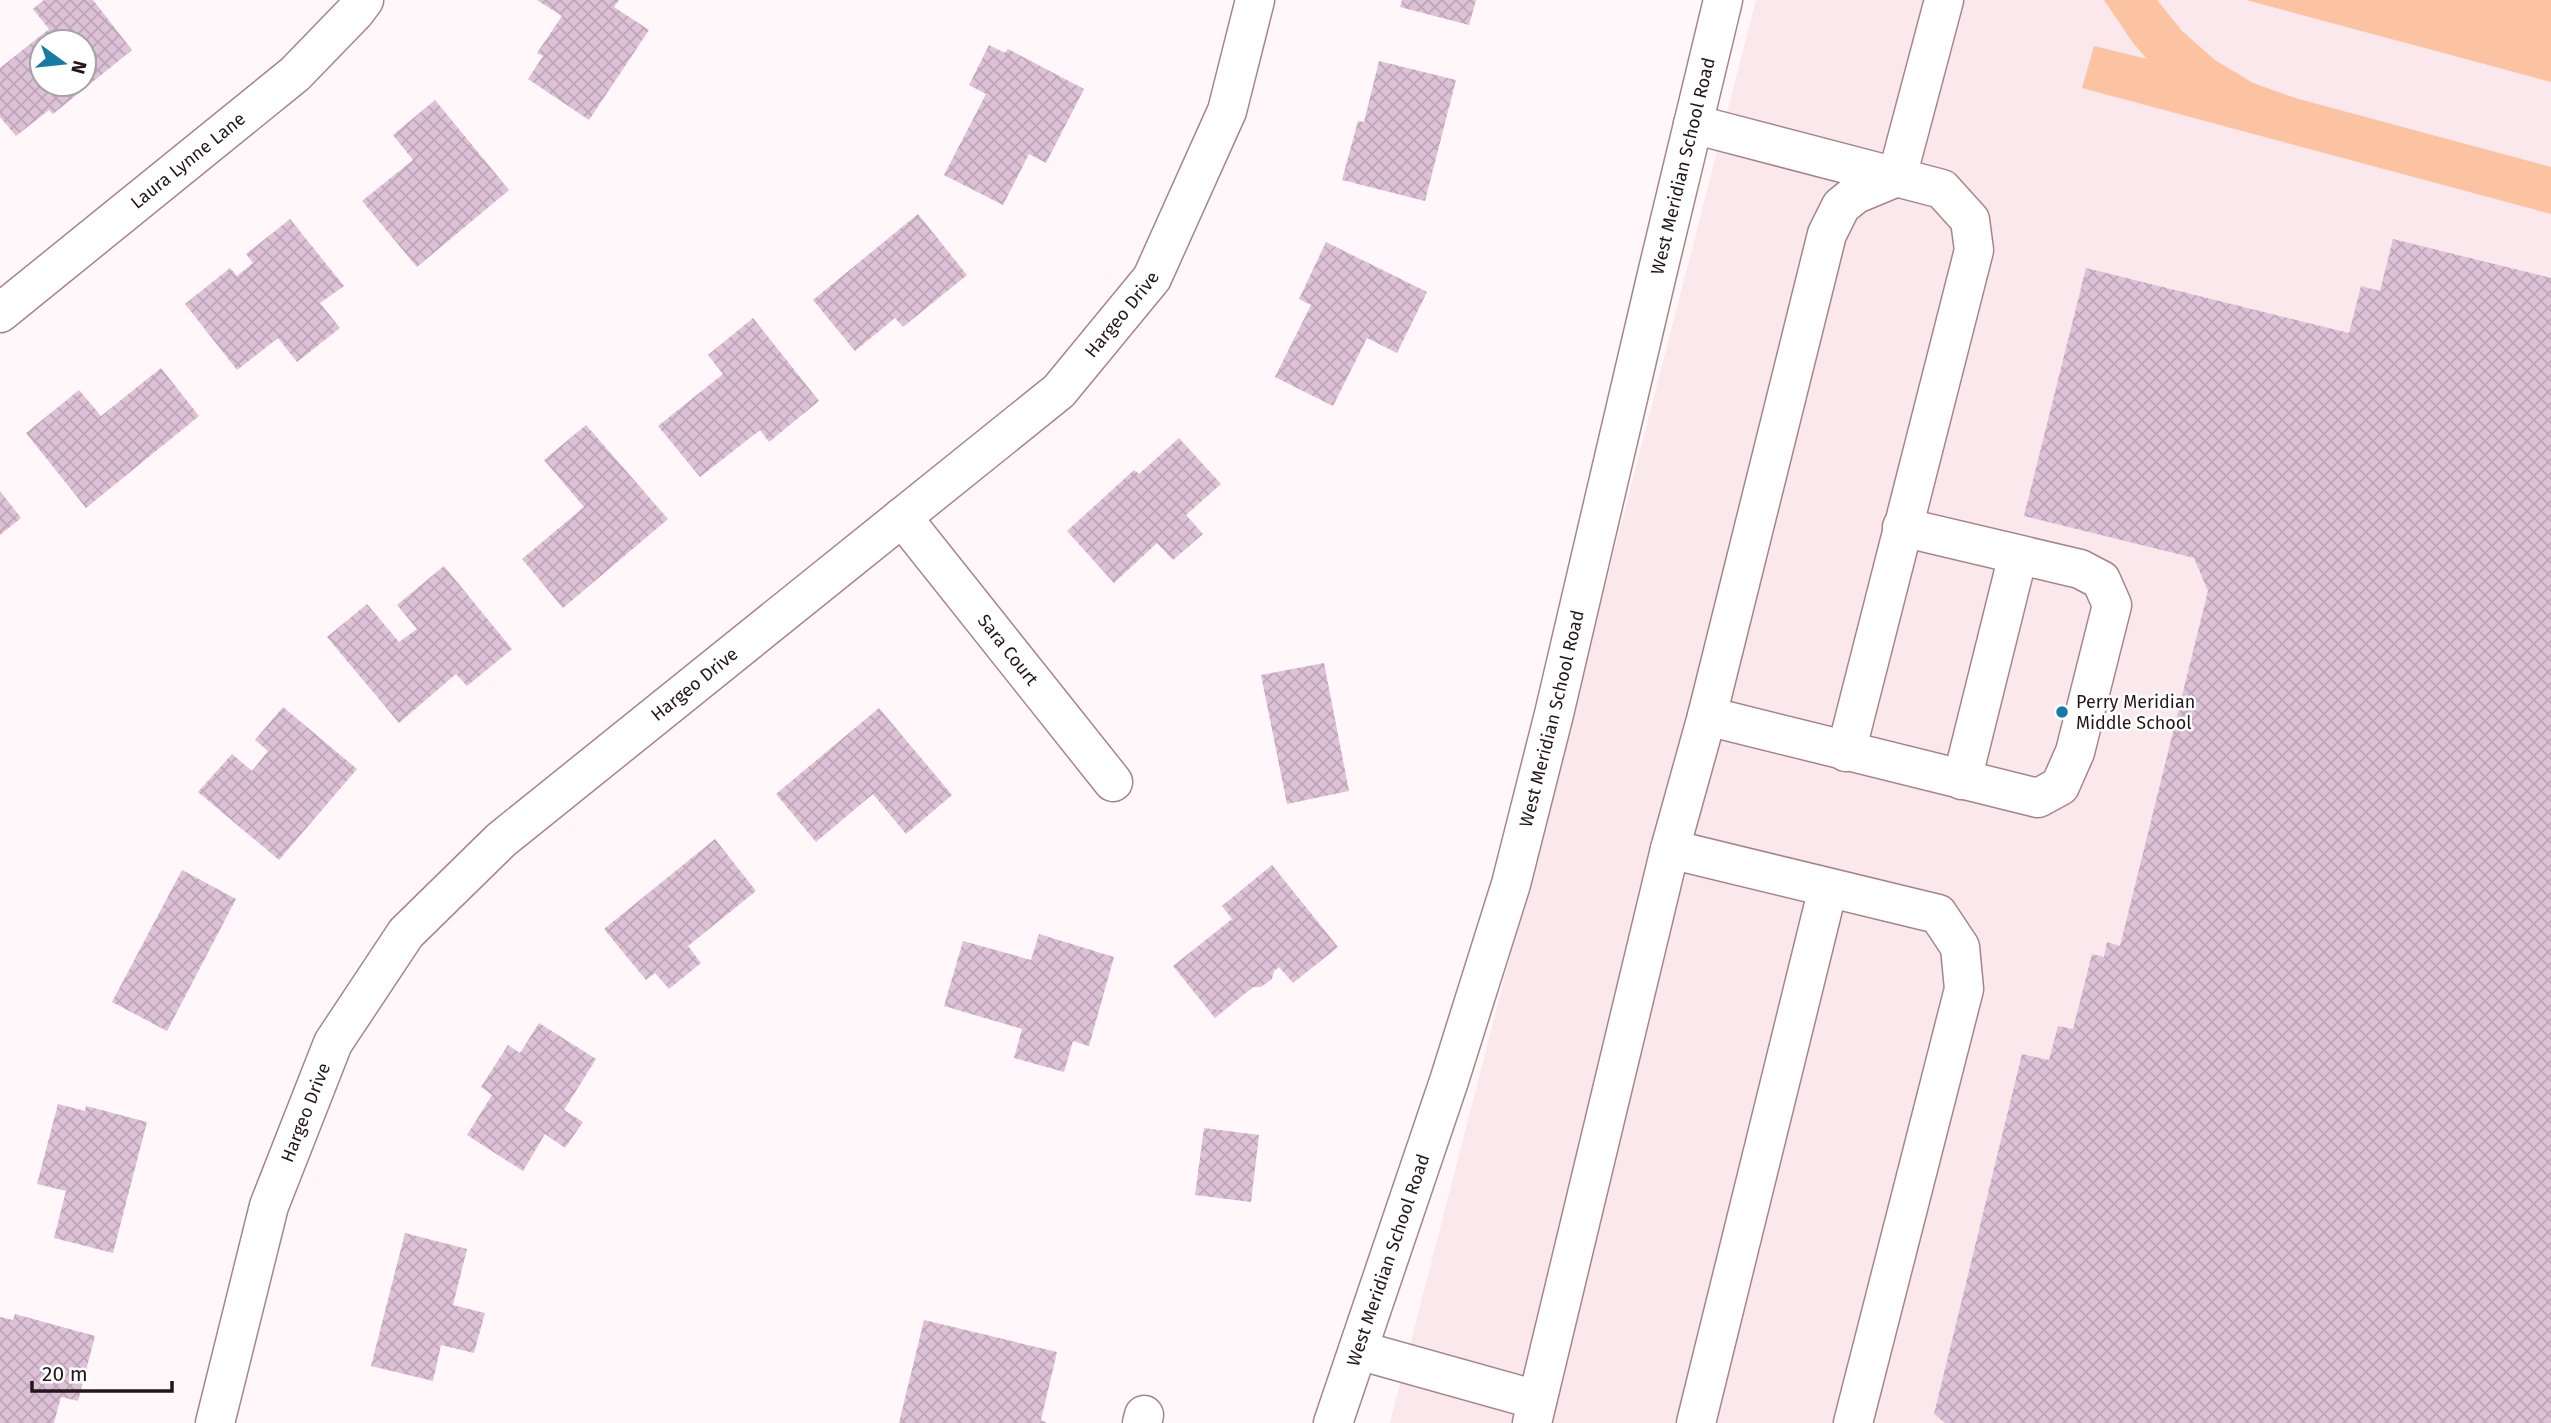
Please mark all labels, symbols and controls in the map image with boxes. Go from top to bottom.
north arrow [28,28,98,98]
street label: West Meridian School Road [1646,55,1720,277]
text: N [66,58,92,76]
street label: Laura Lynne Lane [126,108,250,214]
street label: Hargeo Drive [1080,269,1164,362]
street label: West Meridian School Road [1515,608,1589,829]
street label: Sara Court [973,610,1043,690]
street label: Hargeo Drive [647,643,742,726]
place label: Perry Meridian Middle School [2076,691,2195,734]
marker: Perry Meridian Middle School [2054,704,2070,720]
street label: Hargeo Drive [276,1060,335,1166]
street label: West Meridian School Road [1342,1151,1434,1369]
scale bar [32,1350,172,1394]
text: 20 m [42,1361,88,1387]

